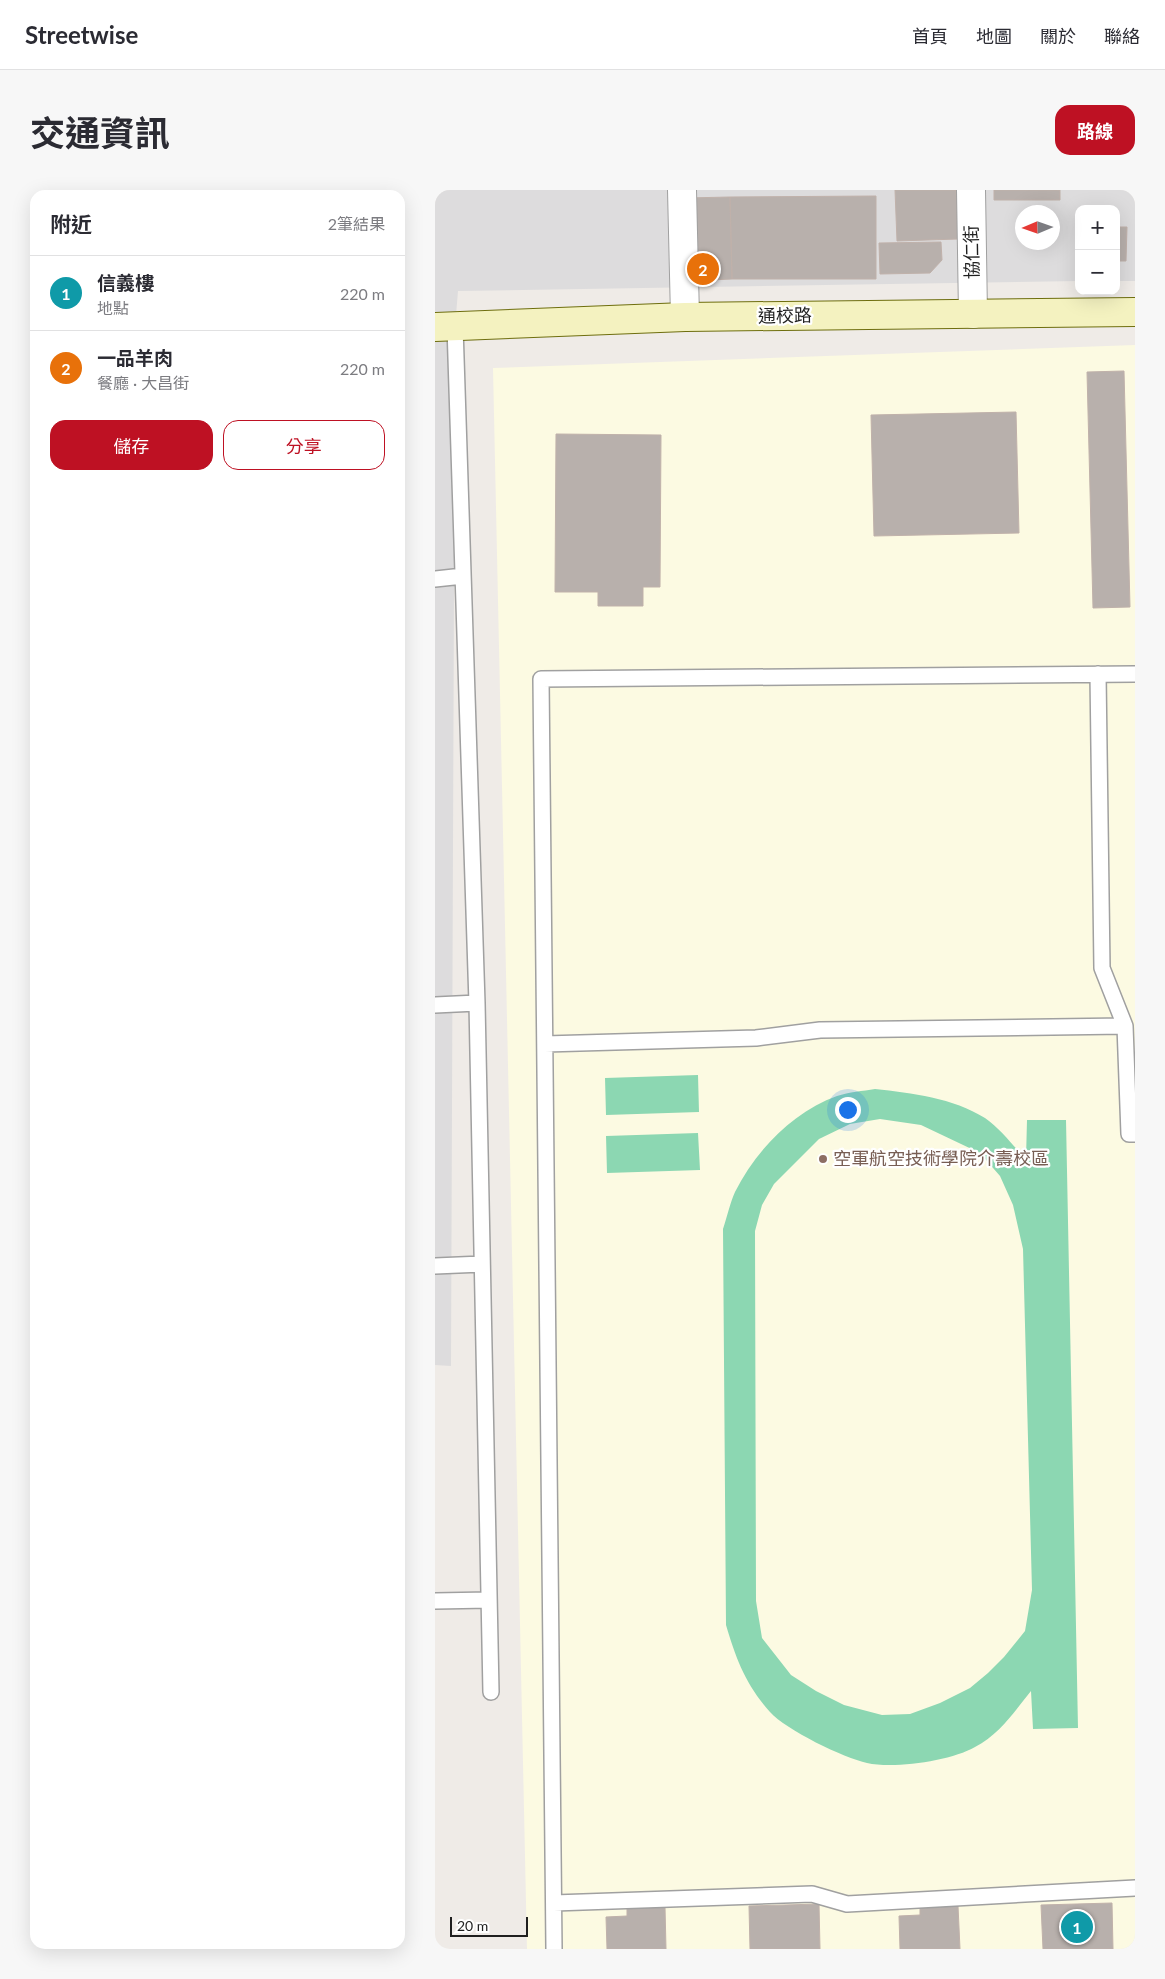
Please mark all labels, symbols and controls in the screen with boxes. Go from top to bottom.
text: Streetwise [25,20,138,49]
text: 首頁 [912,25,948,47]
text: 地圖 [976,25,1012,47]
text: 關於 [1040,25,1076,47]
text: 聯絡 [1104,25,1140,47]
button: 路線 [1055,105,1135,155]
text: 交通資訊 [30,111,170,153]
north arrow [1015,205,1060,250]
map controls [1075,205,1120,295]
button: + [1075,205,1120,250]
text: 附近 [50,211,92,236]
text: 2筆結果 [328,214,385,233]
street label: 協仁街 [960,225,982,279]
pin: 2 [687,250,719,288]
button: − [1075,250,1120,295]
text: 信義樓 [97,271,154,294]
text: 1 [61,284,71,303]
text: 220 m [340,284,385,303]
text: 地點 [97,298,129,317]
street label: 通校路 [758,304,812,326]
text: 一品羊肉 [97,346,173,369]
text: 2 [61,359,71,378]
text: 220 m [340,359,385,378]
text: 餐廳 · 大昌街 [97,373,189,392]
button: 儲存 [50,420,213,470]
button: 分享 [223,420,385,470]
your location [835,1097,861,1123]
place label: 空軍航空技術學院介壽校區 [833,1147,1049,1169]
marker: 空軍航空技術學院介壽校區 [817,1153,829,1165]
pin: 1 [1061,1908,1093,1946]
scale bar [450,1914,527,1937]
text: 20 m [457,1917,488,1934]

